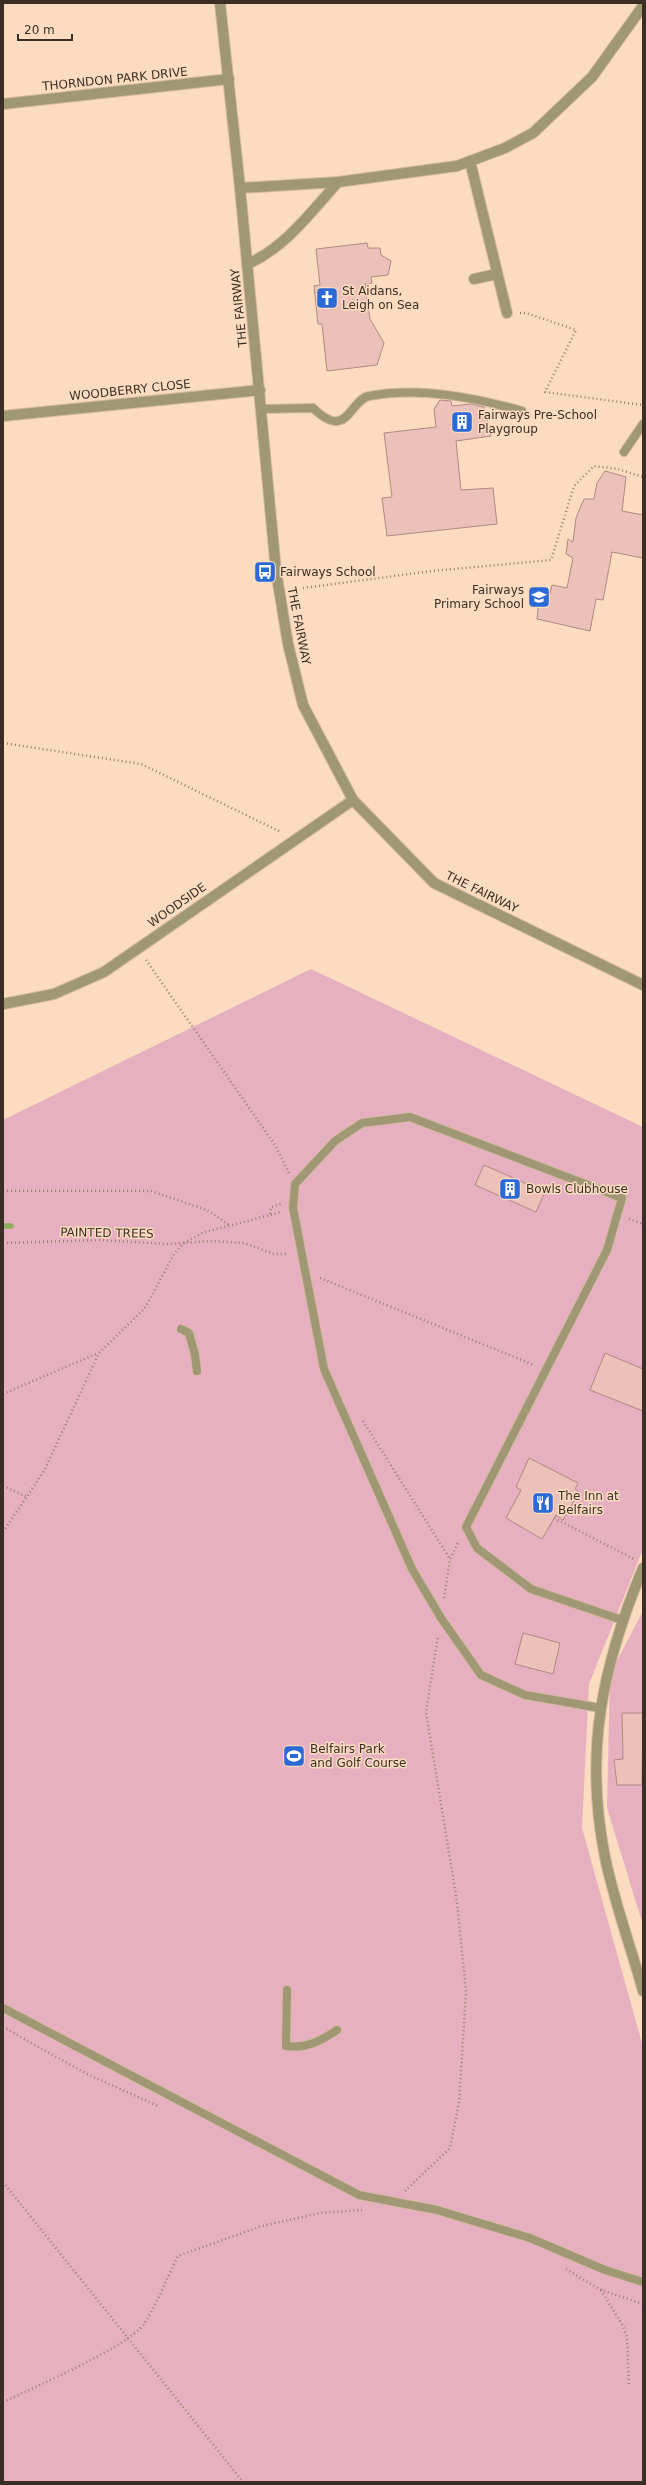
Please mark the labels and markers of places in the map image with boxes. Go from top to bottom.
place label: St Aidans, Leigh on Sea [342,284,419,312]
church icon: St Aidans, Leigh on Sea [314,285,340,311]
place label: Fairways Pre-School Playgroup [478,408,597,436]
building icon: Fairways Pre-School Playgroup [449,409,475,435]
bus stop icon: Fairways School [252,559,278,585]
place label: Fairways School [280,565,376,579]
place label: Fairways Primary School [434,583,524,611]
school or university icon: Fairways Primary School [526,584,552,610]
building icon: Bowls Clubhouse [497,1176,523,1202]
place label: Bowls Clubhouse [526,1182,628,1196]
place label: The Inn at Belfairs [557,1489,619,1517]
restaurant icon: The Inn at Belfairs [530,1490,556,1516]
place label: Belfairs Park and Golf Course [310,1742,406,1770]
sports icon: Belfairs Park and Golf Course [281,1743,307,1769]

